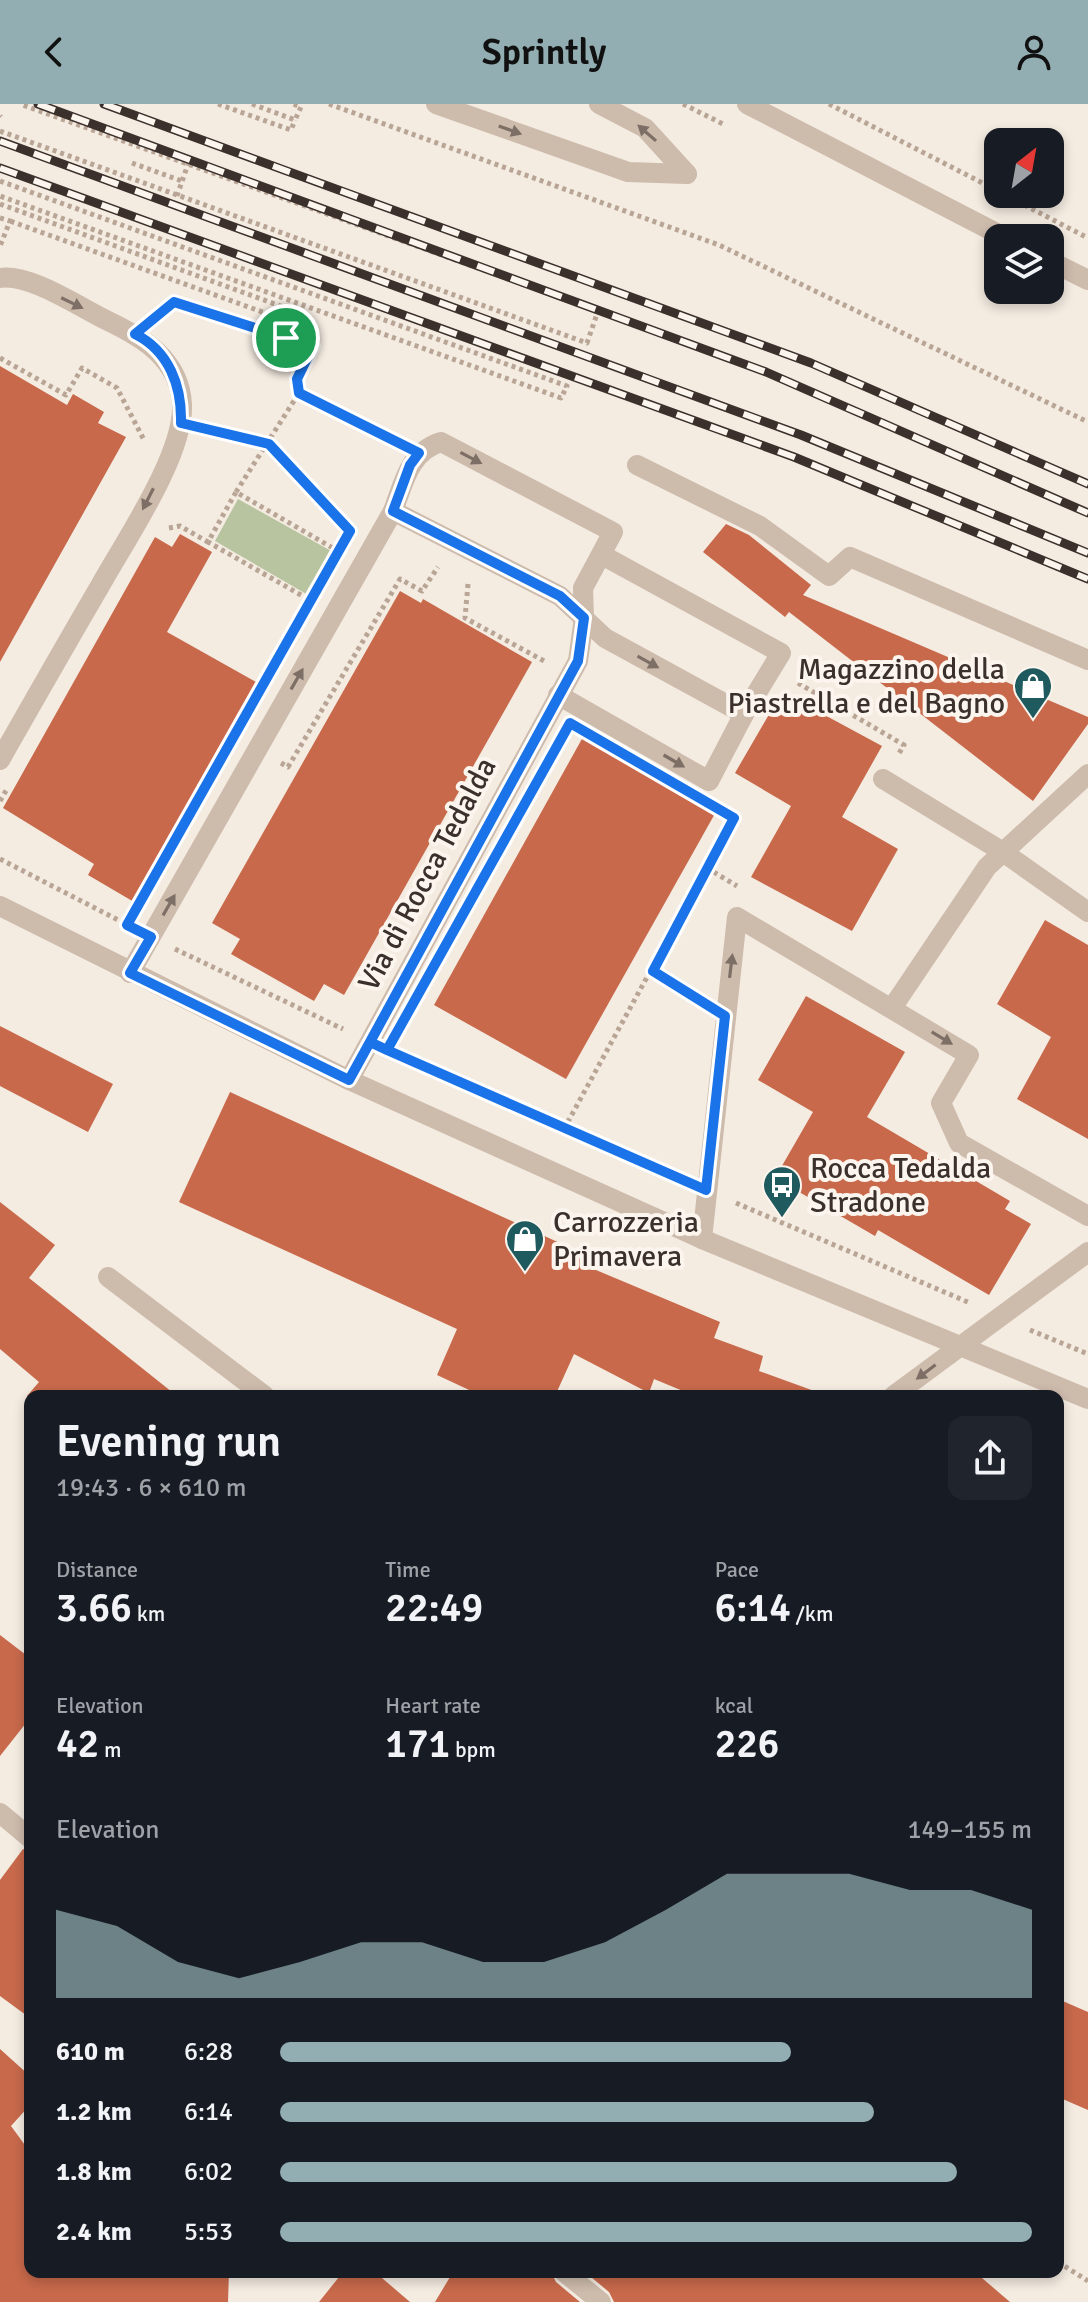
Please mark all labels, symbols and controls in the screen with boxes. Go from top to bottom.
icon: back [32,30,76,74]
text: Sprintly [482,30,606,75]
icon: person [1012,30,1056,74]
one-way arrow [498,124,522,137]
one-way arrow [638,125,658,142]
north arrow [984,128,1064,208]
map controls [984,128,1064,304]
button: layers [984,224,1064,304]
one-way arrow [60,296,84,310]
pin [252,304,320,372]
icon: arrive [264,316,308,360]
one-way arrow [460,451,482,465]
one-way arrow [141,488,155,511]
place label: Magazzino della Piastrella e del Bagno [727,651,1005,722]
one-way arrow [637,655,660,668]
shop icon: Magazzino della Piastrella e del Bagno [1012,665,1054,720]
one-way arrow [290,668,304,690]
street label: Via di Rocca Tedalda [350,751,505,997]
one-way arrow [663,754,685,768]
one-way arrow [162,894,176,916]
one-way arrow [725,953,738,978]
one-way arrow [931,1031,953,1045]
place label: Rocca Tedalda Stradone [810,1150,991,1221]
bus stop icon: Rocca Tedalda Stradone [761,1164,803,1219]
place label: Carrozzeria Primavera [553,1204,699,1275]
shop icon: Carrozzeria Primavera [504,1218,546,1273]
one-way arrow [915,1363,936,1379]
text: Evening run [56,1415,281,1469]
button: share [948,1416,1032,1500]
text: 19:43 · 6 × 610 m [56,1472,247,1504]
text: Distance [56,1556,138,1583]
text: Time [385,1556,431,1583]
text: Pace [715,1556,759,1583]
text: 3.66 [56,1583,132,1633]
text: 22:49 [385,1583,483,1633]
text: 6:14 [715,1583,791,1633]
text: km [132,1600,165,1627]
text: /km [791,1600,833,1627]
text: Elevation [56,1692,144,1719]
text: Heart rate [385,1692,481,1719]
text: kcal [715,1692,753,1719]
text: 42 [56,1719,99,1769]
text: 171 [385,1719,450,1769]
text: 226 [715,1719,779,1769]
text: m [99,1736,122,1763]
text: bpm [450,1736,496,1763]
text: Elevation [56,1814,160,1846]
text: 149–155 m [908,1814,1032,1846]
text: 610 m [56,2036,125,2068]
text: 6:28 [184,2036,233,2068]
text: 1.2 km [56,2096,132,2128]
text: 6:14 [184,2096,233,2128]
text: 1.8 km [56,2156,132,2188]
text: 6:02 [184,2156,233,2188]
text: 2.4 km [56,2216,132,2248]
text: 5:53 [184,2216,233,2248]

